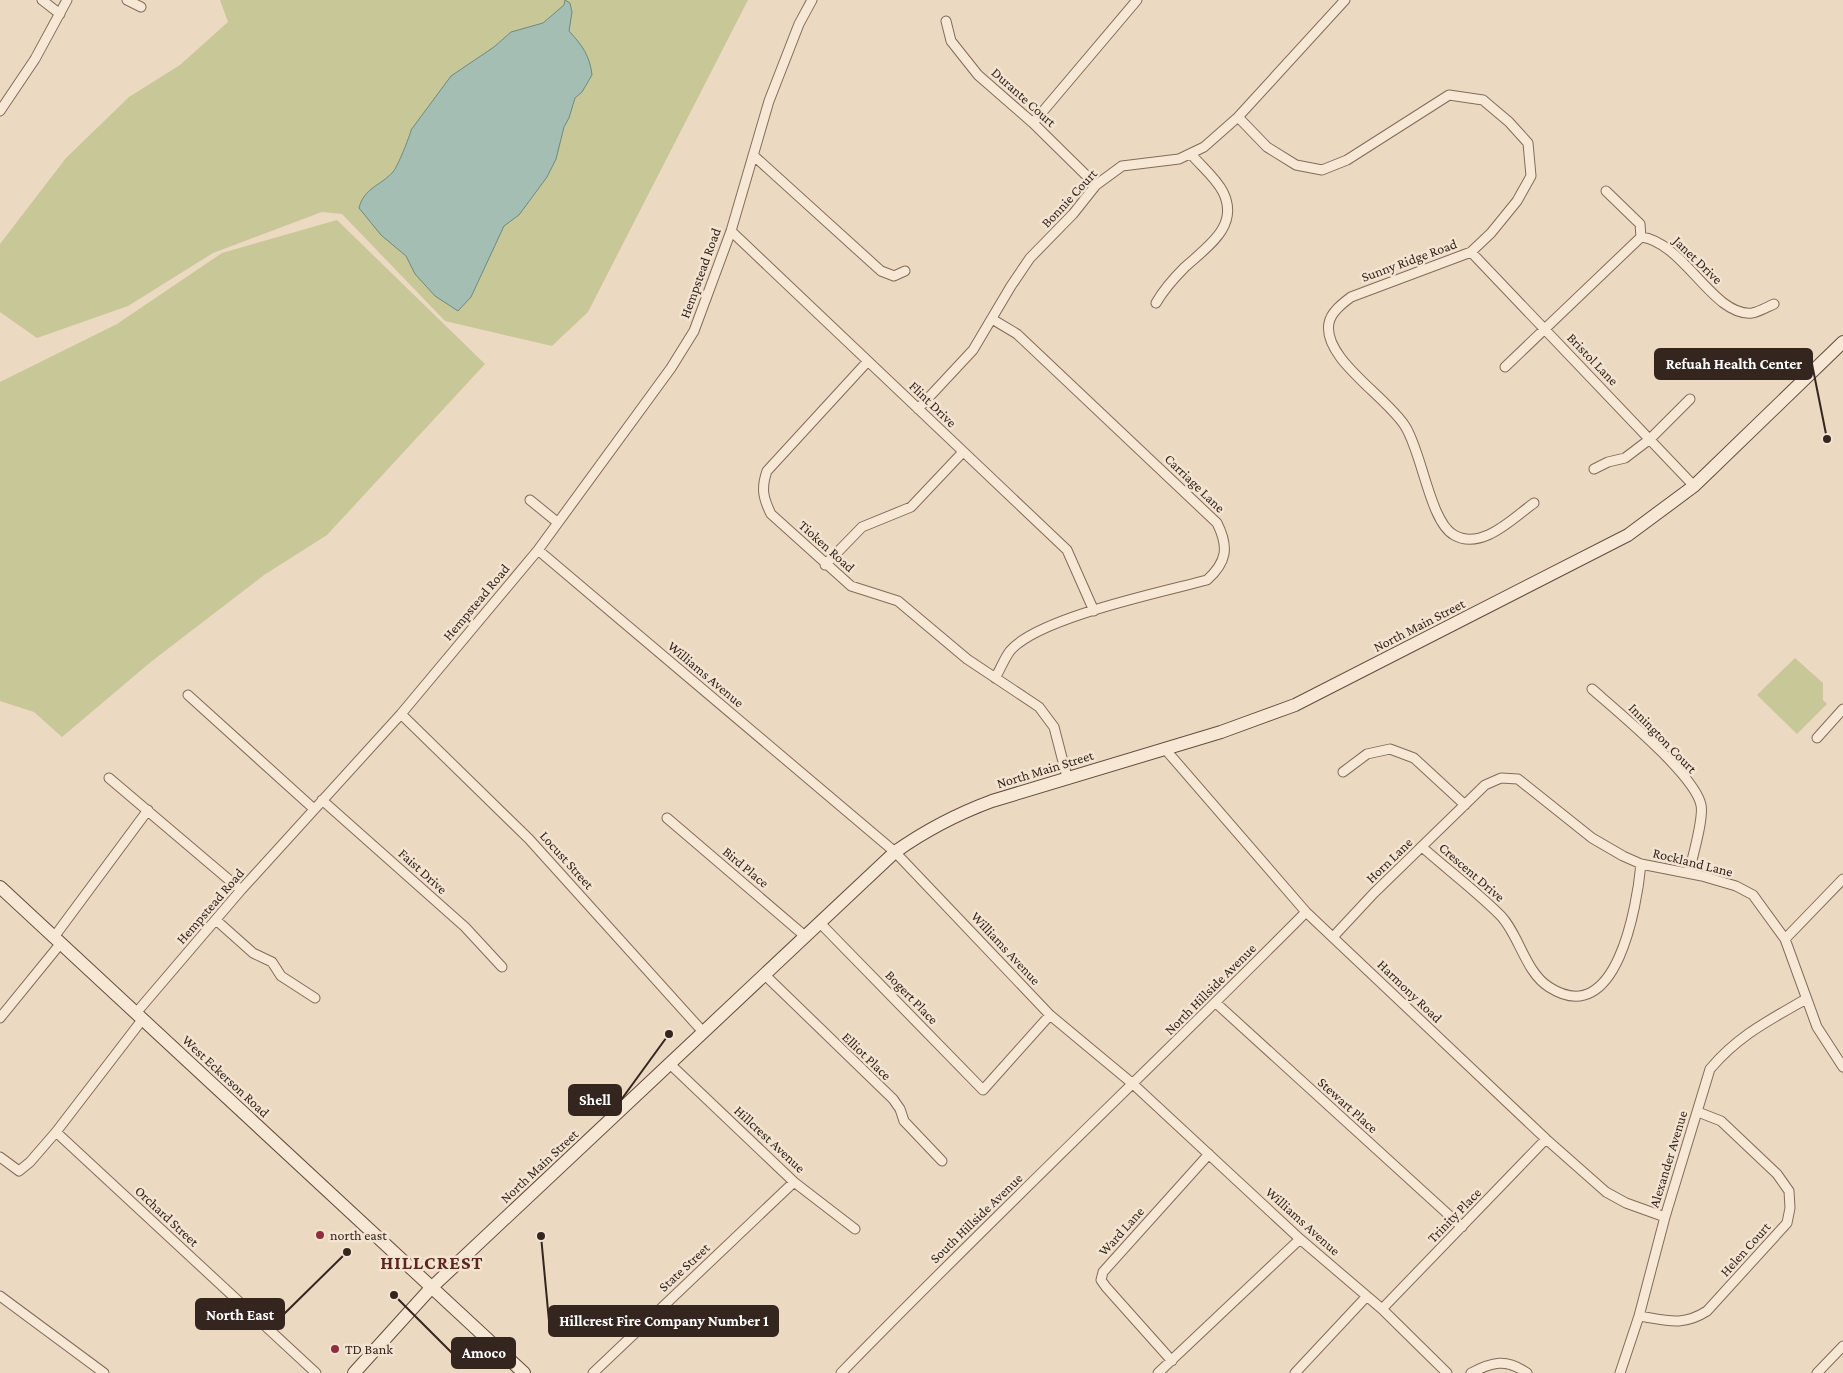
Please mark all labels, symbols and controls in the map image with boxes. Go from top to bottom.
street label: Durante Court [989,64,1060,130]
street label: Bonnie Court [1038,165,1100,231]
street label: Hempstead Road [676,225,724,320]
street label: Janet Drive [1669,231,1726,287]
street label: Sunny Ridge Road [1359,235,1460,285]
street label: Bristol Lane [1564,329,1622,389]
callout: Refuah Health Center [1655,349,1812,379]
text: Refuah Health Center [1666,356,1802,372]
street label: Flint Drive [906,378,960,430]
street label: Carriage Lane [1162,450,1228,516]
street label: Tioken Road [796,517,859,576]
street label: Hempstead Road [439,560,513,644]
street label: North Main Street [1371,595,1468,655]
street label: Williams Avenue [665,638,747,710]
street label: Innington Court [1626,700,1701,777]
street label: North Main Street [995,747,1096,791]
street label: Locust Street [537,828,598,893]
street label: Horn Lane [1362,834,1416,886]
street label: Crescent Drive [1436,839,1508,905]
street label: Bird Place [720,843,772,891]
street label: Rockland Lane [1651,844,1735,880]
street label: Faist Drive [395,845,451,897]
street label: Hempstead Road [173,864,248,947]
street label: Williams Avenue [968,908,1044,988]
street label: North Hillside Avenue [1161,940,1259,1038]
street label: Harmony Road [1374,956,1446,1026]
street label: Bogert Place [882,967,942,1027]
street label: Elliot Place [839,1029,895,1083]
street label: West Eckerson Road [179,1032,273,1121]
street label: Stewart Place [1315,1074,1381,1136]
callout: Shell [569,1085,621,1115]
text: Shell [579,1092,612,1108]
street label: Hillcrest Avenue [731,1102,809,1176]
street label: Alexander Avenue [1646,1109,1690,1209]
street label: North Main Street [497,1126,581,1206]
street label: South Hillside Avenue [926,1170,1026,1266]
street label: Orchard Street [132,1182,202,1250]
street label: Williams Avenue [1263,1183,1343,1259]
street label: Trinity Place [1424,1184,1484,1246]
street label: Ward Lane [1095,1203,1147,1259]
street label: Helen Court [1716,1218,1774,1279]
place label: north east [330,1227,387,1243]
marker: north east [314,1229,326,1241]
street label: State Street [655,1239,713,1295]
district label: HILLCREST [380,1252,484,1273]
callout: North East [196,1299,284,1329]
callout: Hillcrest Fire Company Number 1 [549,1306,778,1336]
text: North East [206,1307,275,1323]
text: Hillcrest Fire Company Number 1 [559,1313,769,1329]
callout: Amoco [452,1338,515,1368]
place label: TD Bank [345,1341,393,1357]
marker: TD Bank [329,1343,341,1355]
text: Amoco [461,1345,506,1361]

